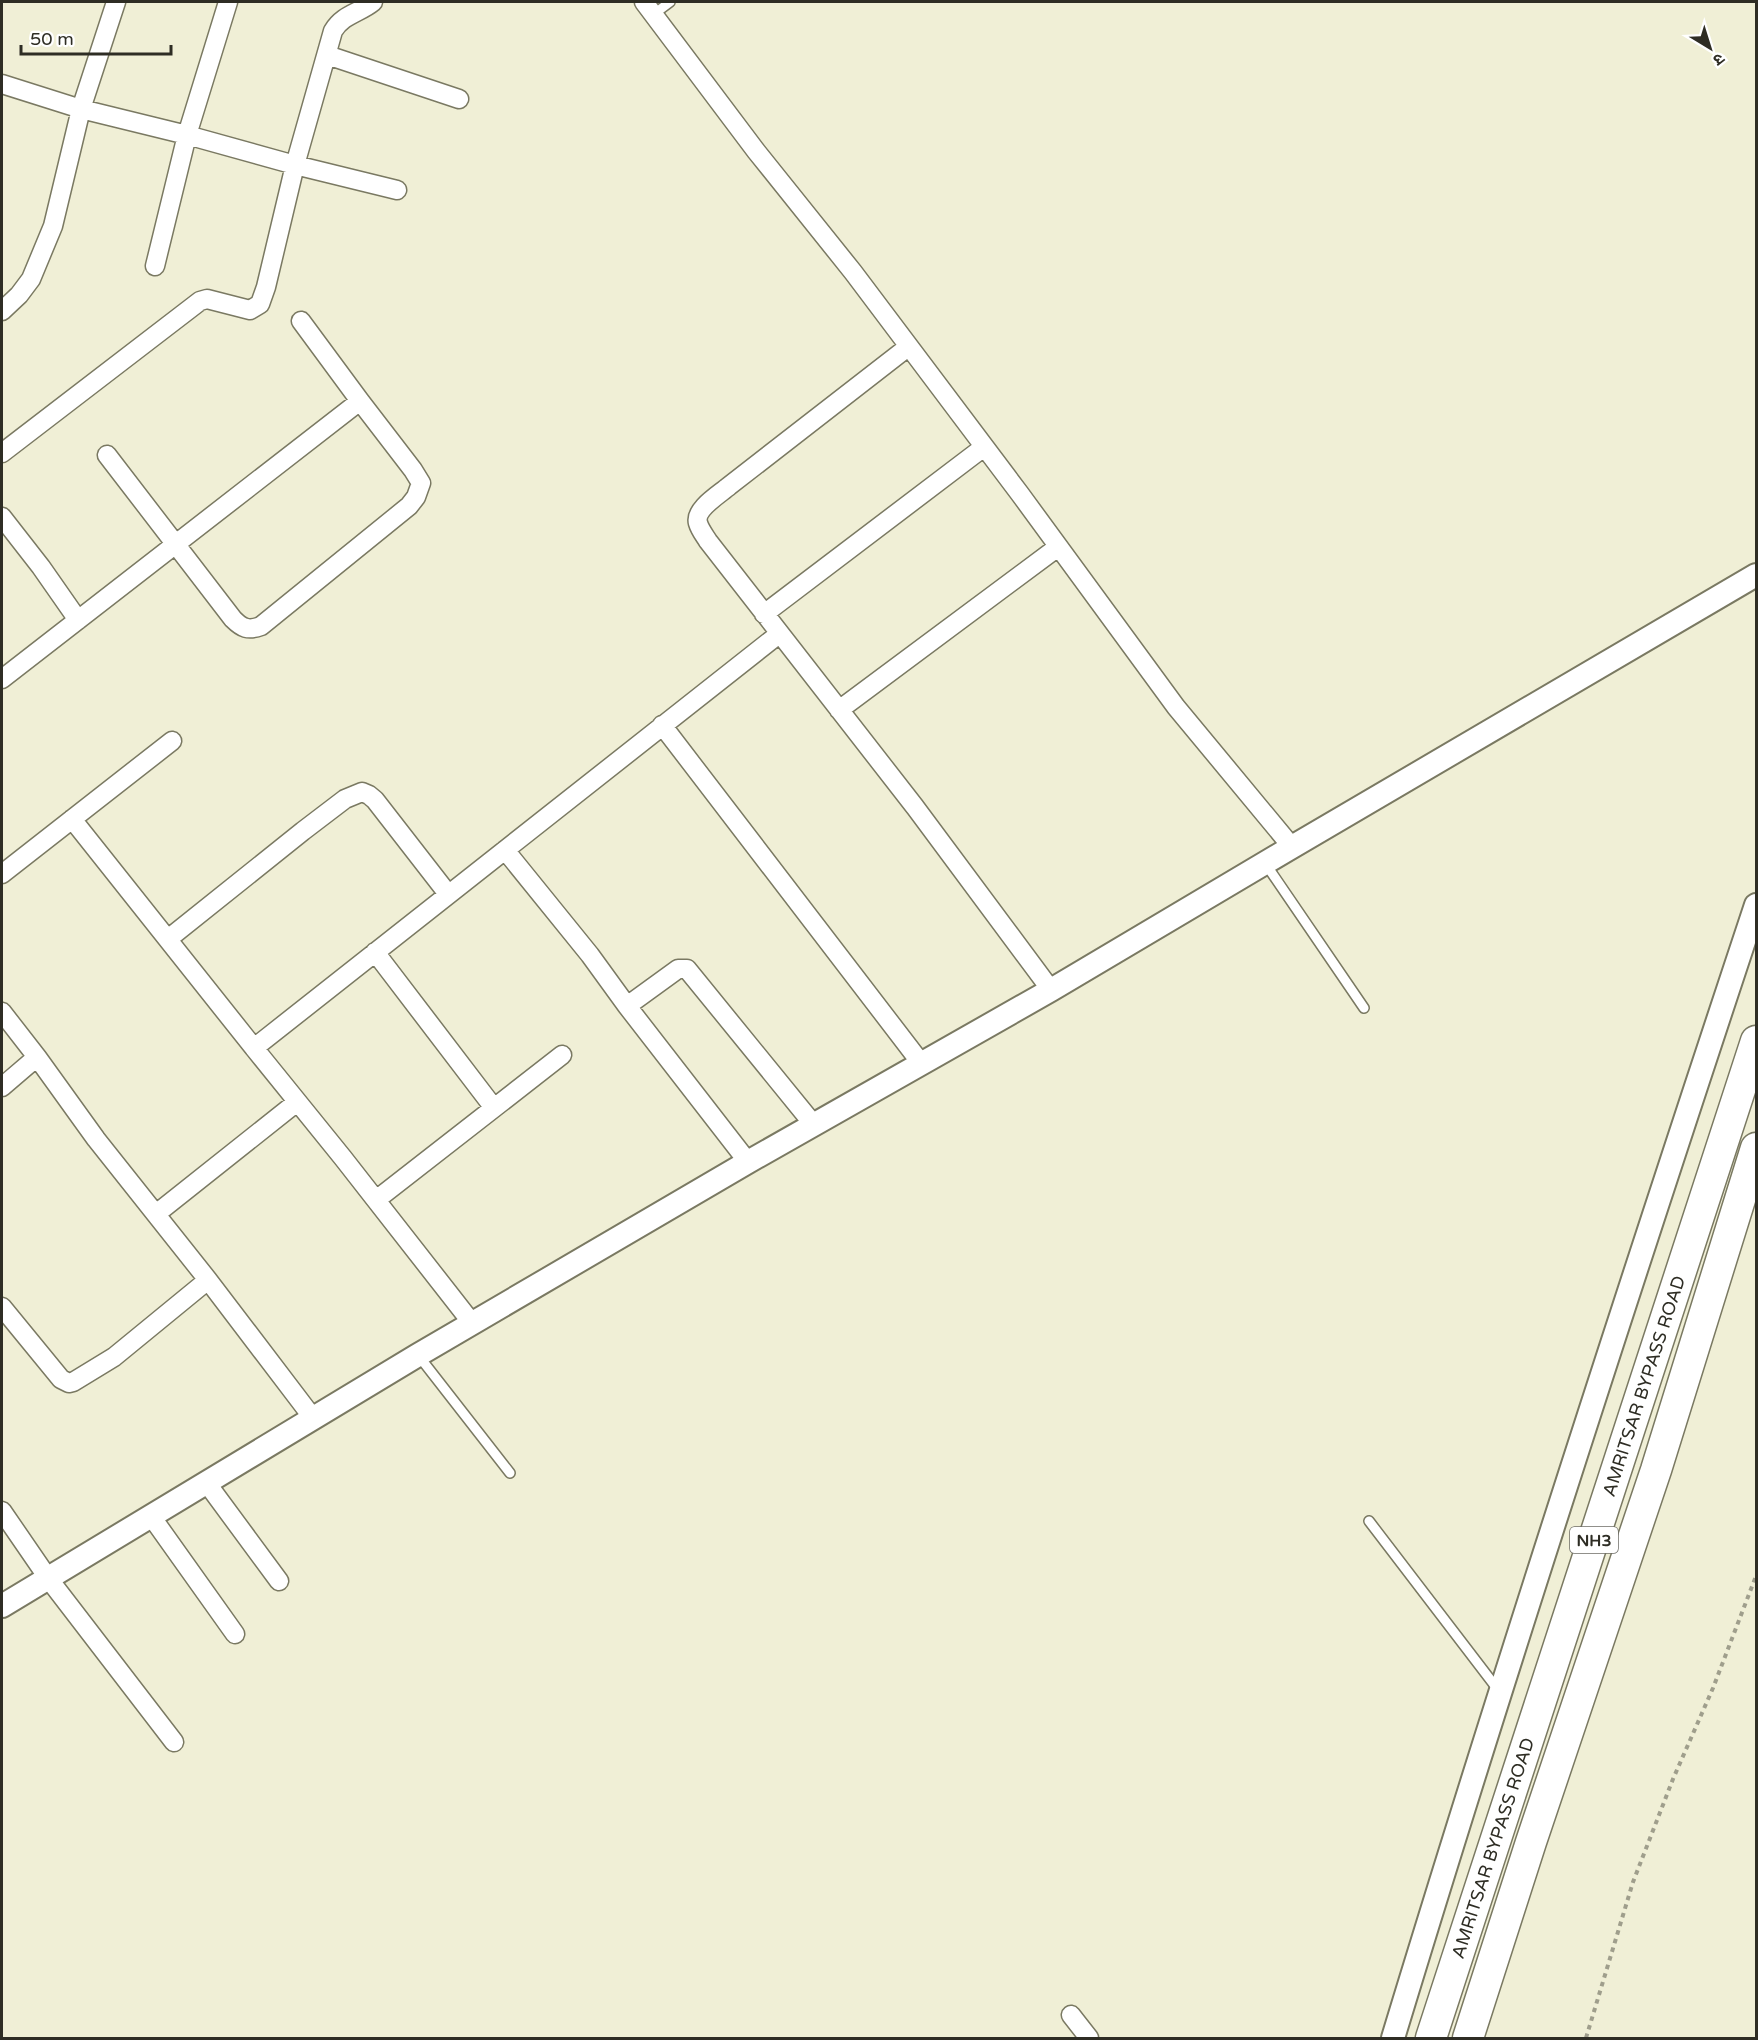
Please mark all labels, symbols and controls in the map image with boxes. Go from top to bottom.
scale bar [21,18,171,56]
north arrow [1680,18,1740,78]
text: 50 m [30,28,74,50]
text: उ [1708,48,1728,70]
street label: AMRITSAR BYPASS ROAD [1598,1273,1690,1499]
road number: NH3 [1570,1527,1618,1553]
street label: AMRITSAR BYPASS ROAD [1447,1735,1539,1961]

